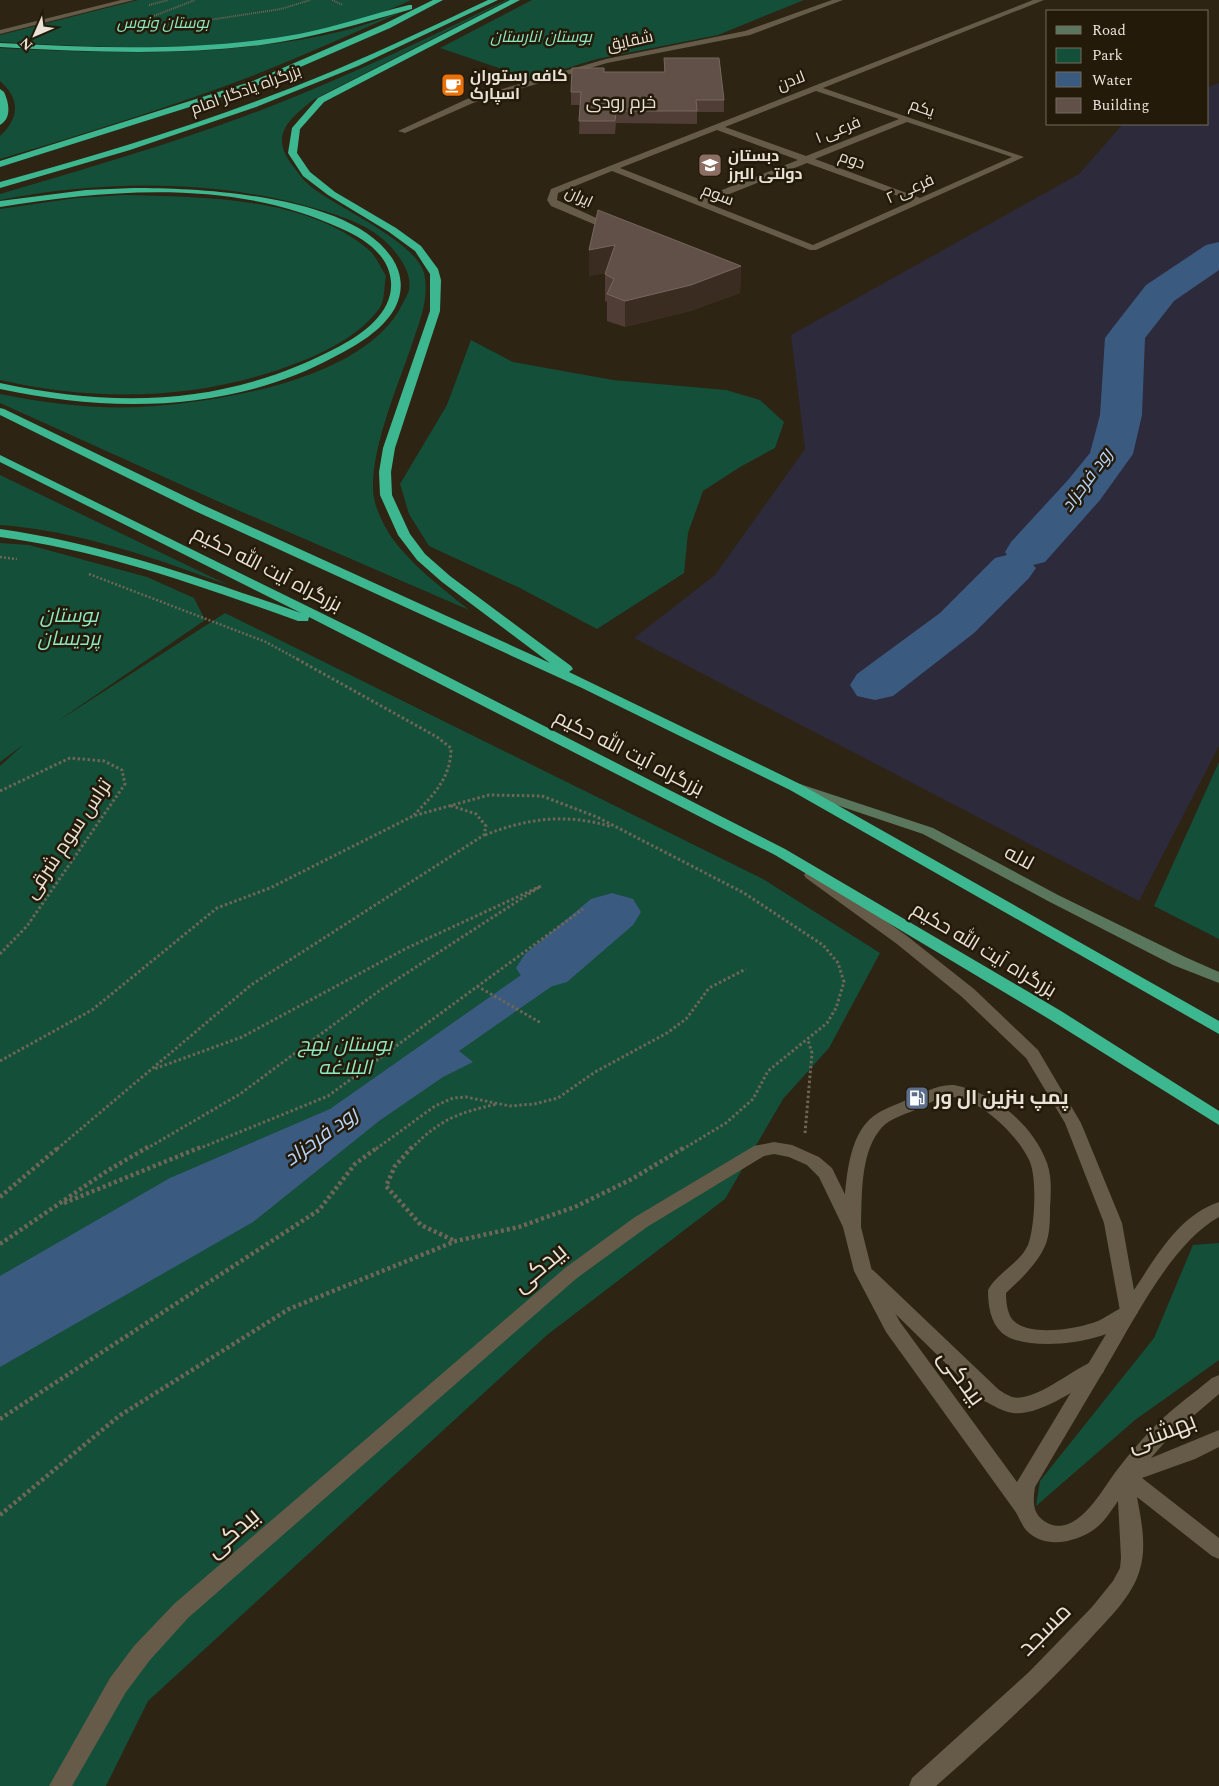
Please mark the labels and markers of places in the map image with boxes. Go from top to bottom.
place label: کافه رستوران اسپارک [470,64,568,106]
cafe icon: کافه رستوران اسپارک [440,72,466,98]
place label: دبستان دولتی البرز [727,144,803,186]
school or university icon: دبستان دولتی البرز [697,152,723,178]
place label: پمپ بنزین ال ور [933,1083,1069,1113]
fuel station icon: پمپ بنزین ال ور [904,1085,930,1111]

